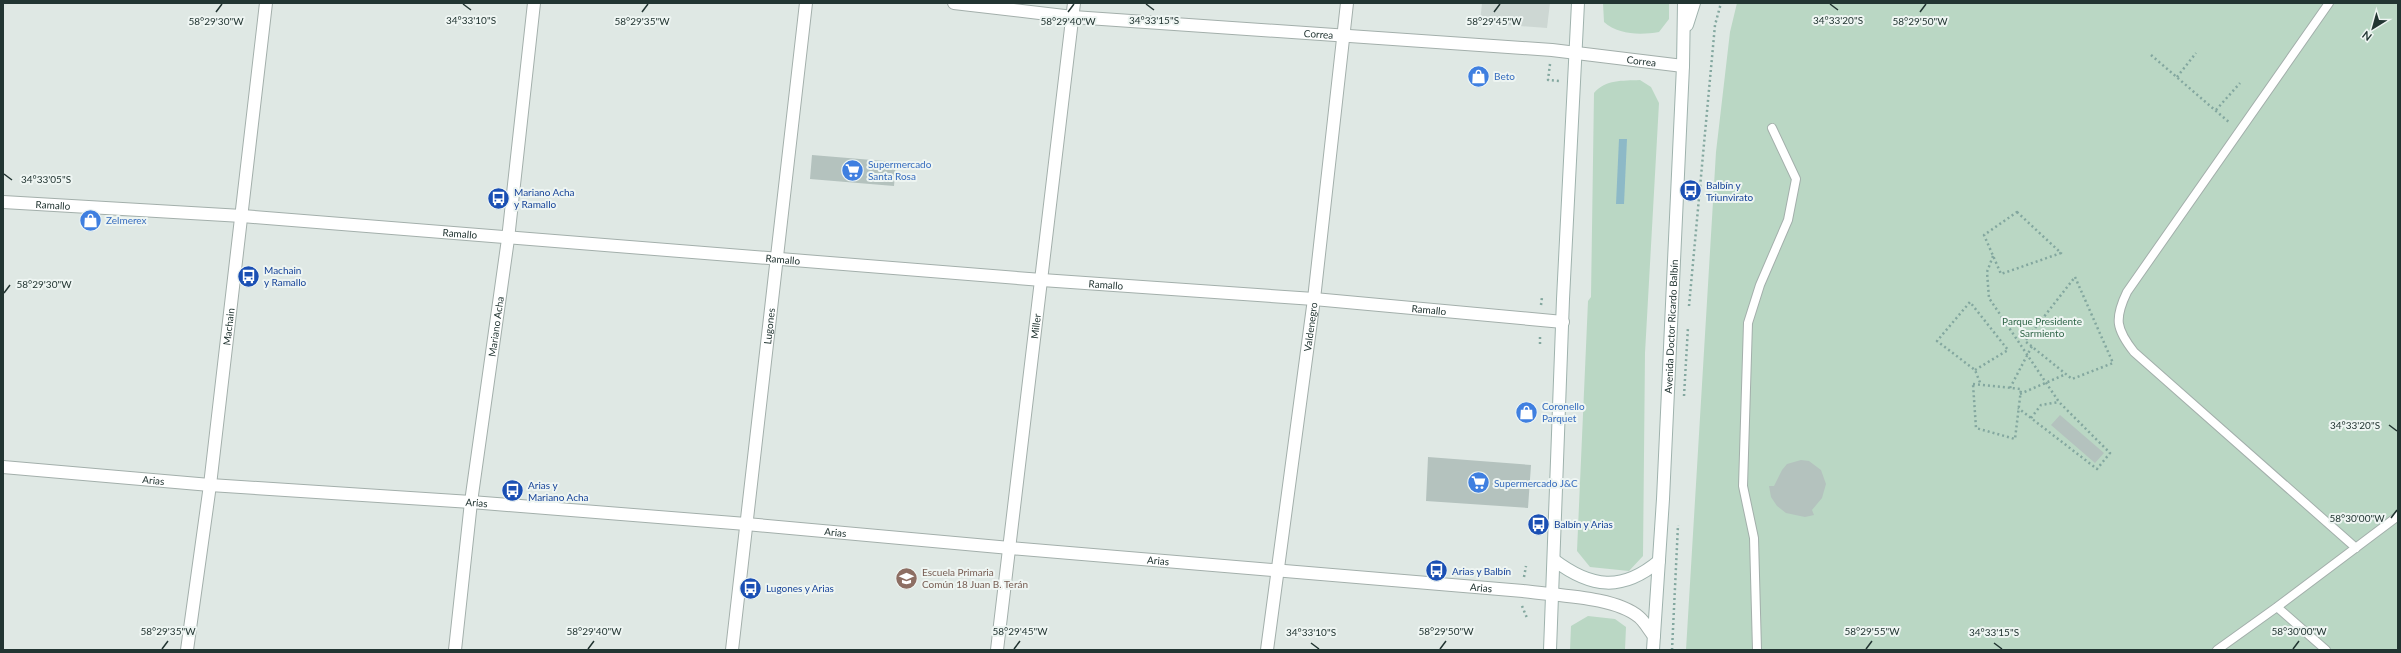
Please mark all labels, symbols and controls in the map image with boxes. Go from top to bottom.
north arrow [2353,8,2393,48]
text: 34°33'10"S [446,14,496,26]
text: 34°33'15"S [1129,14,1179,26]
text: 34°33'20"S [1813,14,1863,26]
text: 58°29'30"W [188,15,244,27]
text: 58°29'35"W [614,15,670,27]
text: 58°29'40"W [1040,15,1096,27]
text: 58°29'45"W [1466,15,1522,27]
text: 58°29'50"W [1892,15,1948,27]
street label: Correa [1303,27,1334,41]
text: N [2359,29,2374,44]
street label: Correa [1626,53,1657,69]
shop icon: Beto [1466,63,1492,89]
place label: Beto [1494,70,1515,82]
supermarket icon: Supermercado Santa Rosa [840,157,866,183]
place label: Supermercado Santa Rosa [868,158,932,182]
text: 34°33'05"S [21,173,71,185]
bus stop icon: Balbín y Triunvirato [1677,178,1703,204]
place label: Balbín y Triunvirato [1706,179,1753,203]
bus stop icon: Mariano Acha y Ramallo [486,185,512,211]
place label: Mariano Acha y Ramallo [514,186,575,210]
street label: Ramallo [35,198,71,212]
shop icon: Zelmerex [78,207,104,233]
place label: Zelmerex [106,214,147,226]
street label: Ramallo [442,226,478,241]
street label: Ramallo [765,252,801,267]
street label: Avenida Doctor Ricardo Balbín [1662,259,1680,394]
bus stop icon: Machain y Ramallo [236,263,262,289]
place label: Machain y Ramallo [264,264,307,288]
street label: Ramallo [1088,277,1124,292]
text: 58°29'30"W [16,278,72,290]
street label: Mariano Acha [486,296,506,357]
street label: Valdenegro [1301,301,1320,352]
street label: Ramallo [1411,302,1447,317]
street label: Machain [220,307,237,346]
street label: Lugones [761,307,777,345]
street label: Miller [1028,313,1043,340]
park label: Parque Presidente Sarmiento [2002,315,2082,339]
shop icon: Coronello Parquet [1514,399,1540,425]
place label: Coronello Parquet [1542,400,1585,424]
text: 34°33'20"S [2330,419,2380,431]
supermarket icon: Supermercado J&C [1465,470,1491,496]
street label: Arias [142,473,165,487]
place label: Supermercado J&C [1494,477,1578,489]
bus stop icon: Arias y Mariano Acha [499,478,525,504]
place label: Arias y Mariano Acha [528,479,589,503]
street label: Arias [465,496,488,509]
bus stop icon: Balbín y Arias [1526,511,1552,537]
text: 58°30'00"W [2329,512,2385,524]
place label: Balbín y Arias [1554,518,1613,530]
street label: Arias [824,525,847,539]
street label: Arias [1147,554,1170,567]
bus stop icon: Arias y Balbín [1423,558,1449,584]
school or university icon: Escuela Primaria Común 18 Juan B. Terán [893,565,919,591]
place label: Arias y Balbín [1452,565,1511,577]
place label: Escuela Primaria Común 18 Juan B. Terán [922,566,1028,590]
bus stop icon: Lugones y Arias [737,575,763,601]
street label: Arias [1470,581,1493,594]
place label: Lugones y Arias [766,582,834,594]
text: 58°29'35"W [140,625,196,637]
text: 58°29'40"W [566,625,622,637]
text: 58°29'45"W [992,625,1048,637]
text: 58°29'50"W [1418,625,1474,637]
text: 58°29'55"W [1844,625,1900,637]
text: 58°30'00"W [2271,625,2327,637]
text: 34°33'10"S [1286,626,1336,638]
text: 34°33'15"S [1969,626,2019,638]

